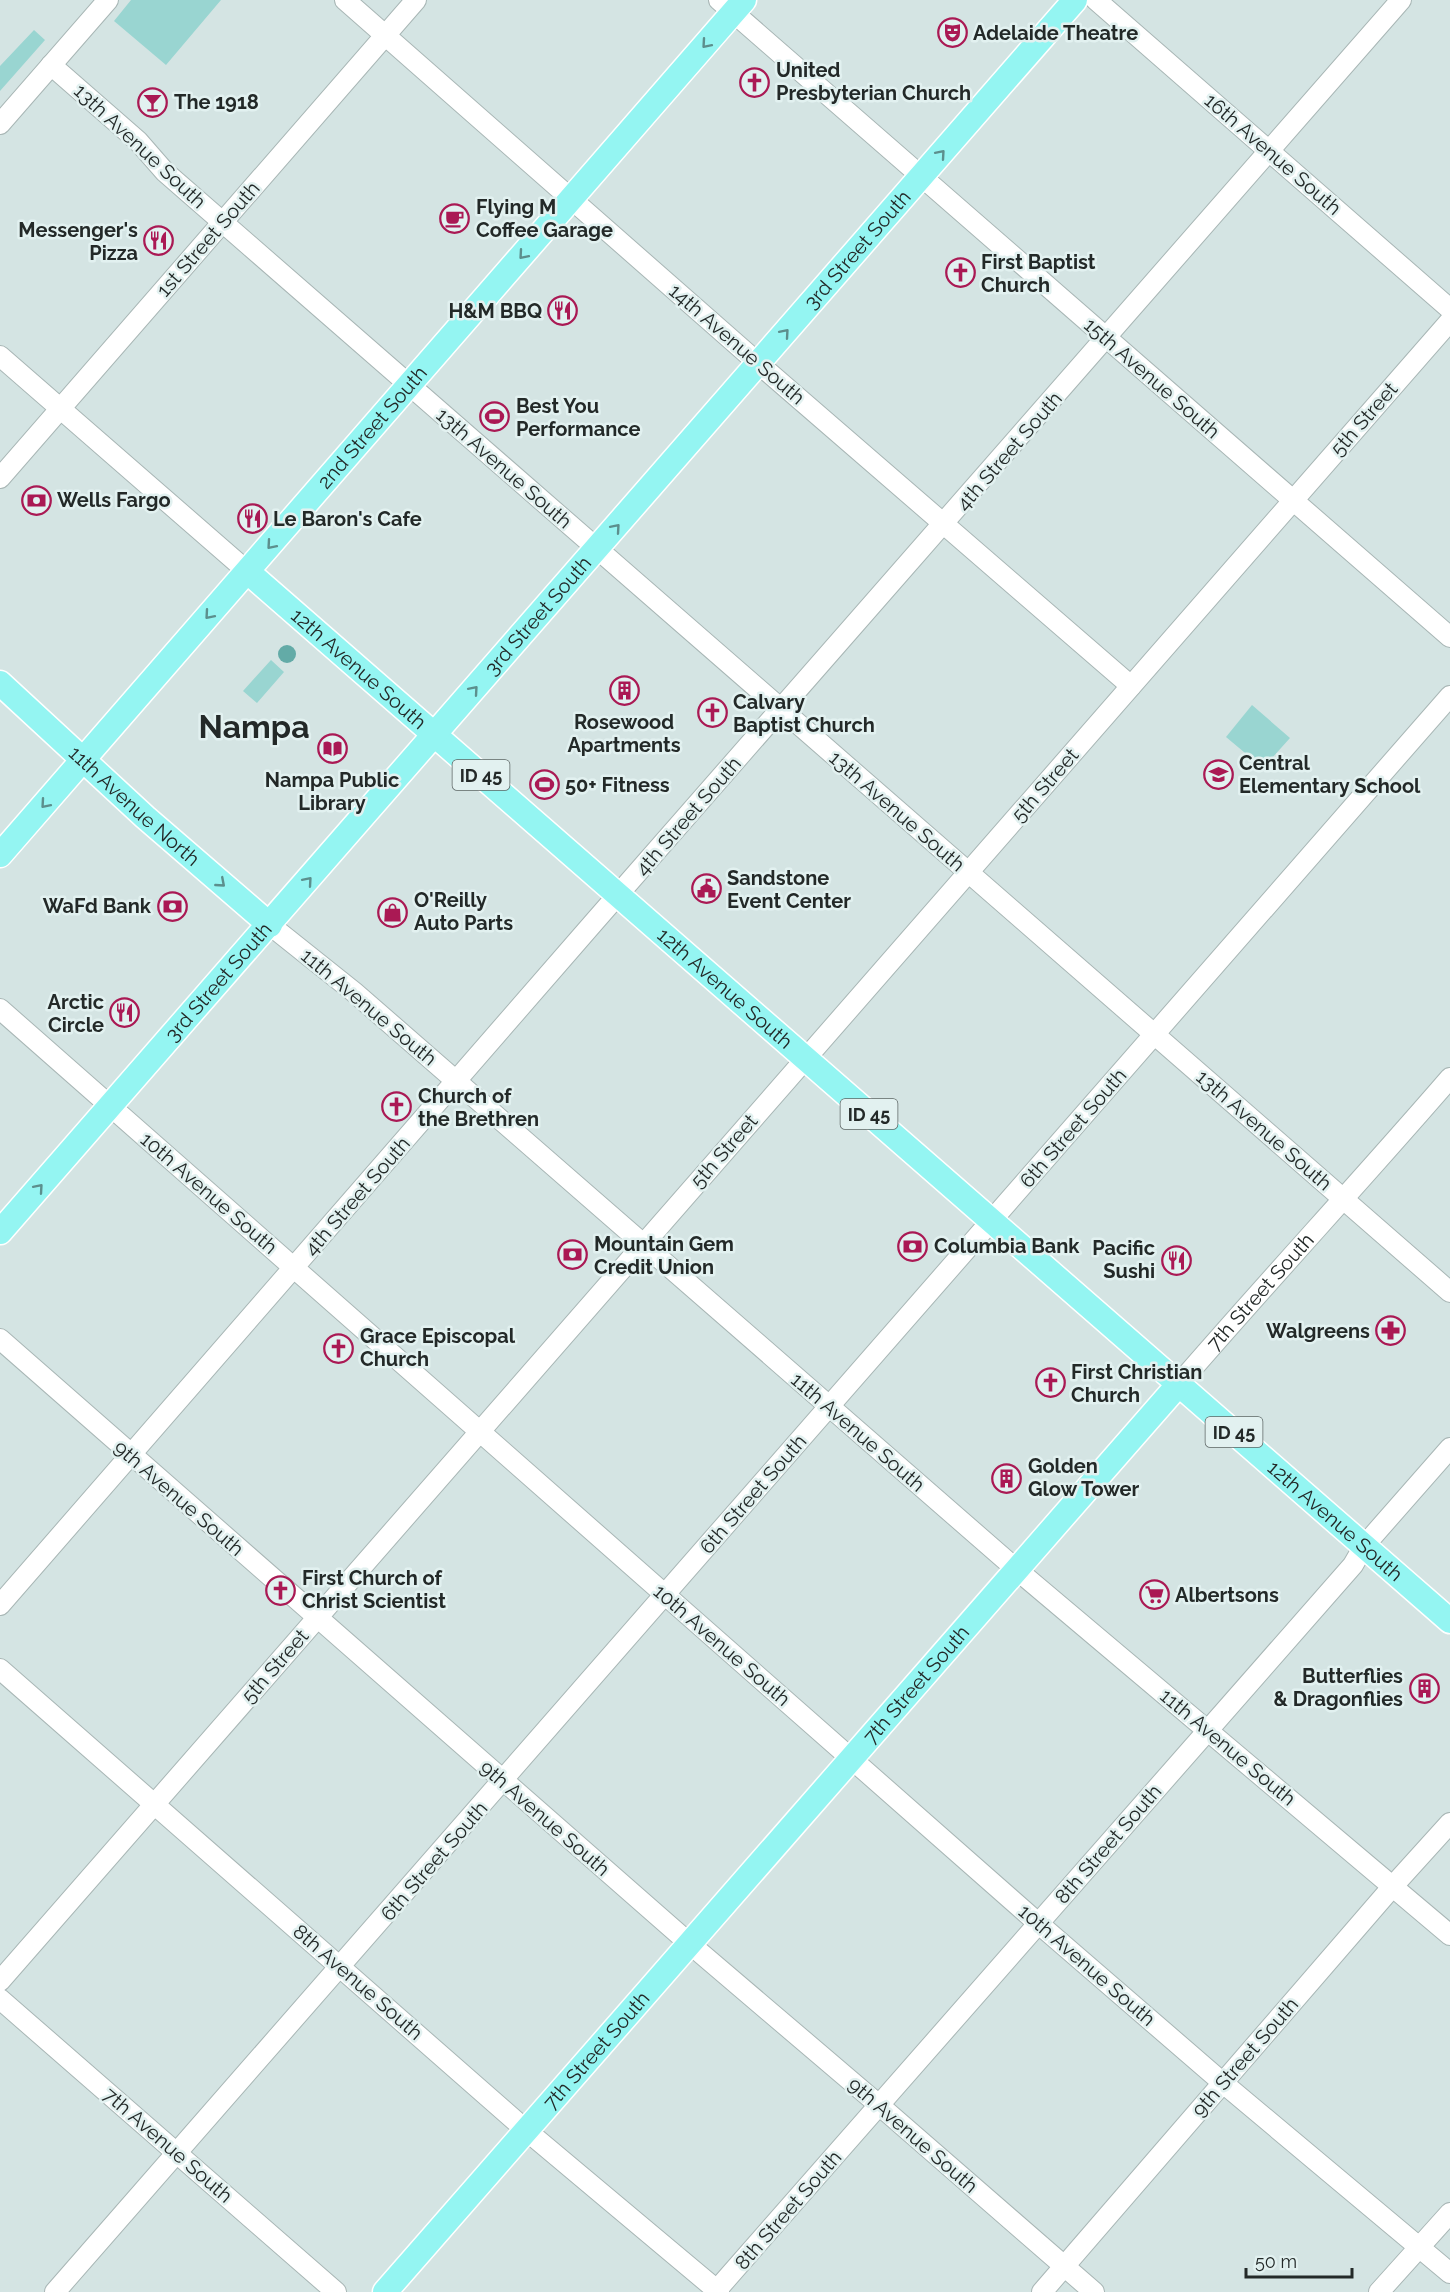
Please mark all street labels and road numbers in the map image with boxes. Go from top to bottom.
street label: 13th Avenue South [69,79,211,213]
street label: 16th Avenue South [1200,88,1346,220]
street label: 1st Street South [151,176,265,302]
street label: 3rd Street South [799,185,916,314]
street label: 14th Avenue South [664,279,810,409]
street label: 15th Avenue South [1079,313,1225,443]
street label: 2nd Street South [312,361,432,493]
street label: 5th Street [1325,377,1403,461]
street label: 4th Street South [951,387,1067,515]
street label: 13th Avenue South [431,403,577,533]
street label: 3rd Street South [479,551,596,680]
street label: 12th Avenue South [286,603,431,734]
street label: 11th Avenue North [64,741,205,871]
street label: 5th Street [1006,743,1084,827]
street label: 13th Avenue South [824,746,970,876]
street label: 4th Street South [630,752,746,880]
road number: ID 45 [452,760,510,790]
street label: 3rd Street South [160,917,277,1046]
street label: 12th Avenue South [652,923,797,1054]
street label: 11th Avenue South [296,943,442,1071]
street label: 6th Street South [1015,1063,1131,1193]
street label: 13th Avenue South [1191,1065,1337,1195]
road number: ID 45 [840,1099,898,1129]
street label: 5th Street [685,1109,763,1193]
street label: 10th Avenue South [136,1127,282,1259]
street label: 4th Street South [299,1132,415,1260]
street label: 7th Street South [1202,1228,1319,1355]
street label: 11th Avenue South [786,1367,930,1497]
road number: ID 45 [1206,1417,1262,1447]
street label: 6th Street South [695,1429,811,1559]
street label: 9th Avenue South [109,1435,249,1561]
street label: 12th Avenue South [1263,1455,1408,1586]
street label: 10th Avenue South [649,1579,795,1711]
street label: 7th Street South [858,1620,974,1749]
street label: 5th Street [236,1624,314,1708]
street label: 11th Avenue South [1155,1683,1301,1811]
street label: 9th Avenue South [475,1755,615,1881]
street label: 8th Street South [1050,1779,1166,1909]
street label: 6th Street South [376,1796,492,1926]
street label: 10th Avenue South [1014,1899,1160,2031]
street label: 8th Avenue South [288,1919,428,2045]
street label: 7th Street South [538,1986,654,2114]
street label: 9th Street South [1187,1993,1303,2121]
street label: 9th Avenue South [843,2072,983,2198]
street label: 7th Avenue South [99,2082,237,2208]
street label: 8th Street South [730,2145,846,2275]

